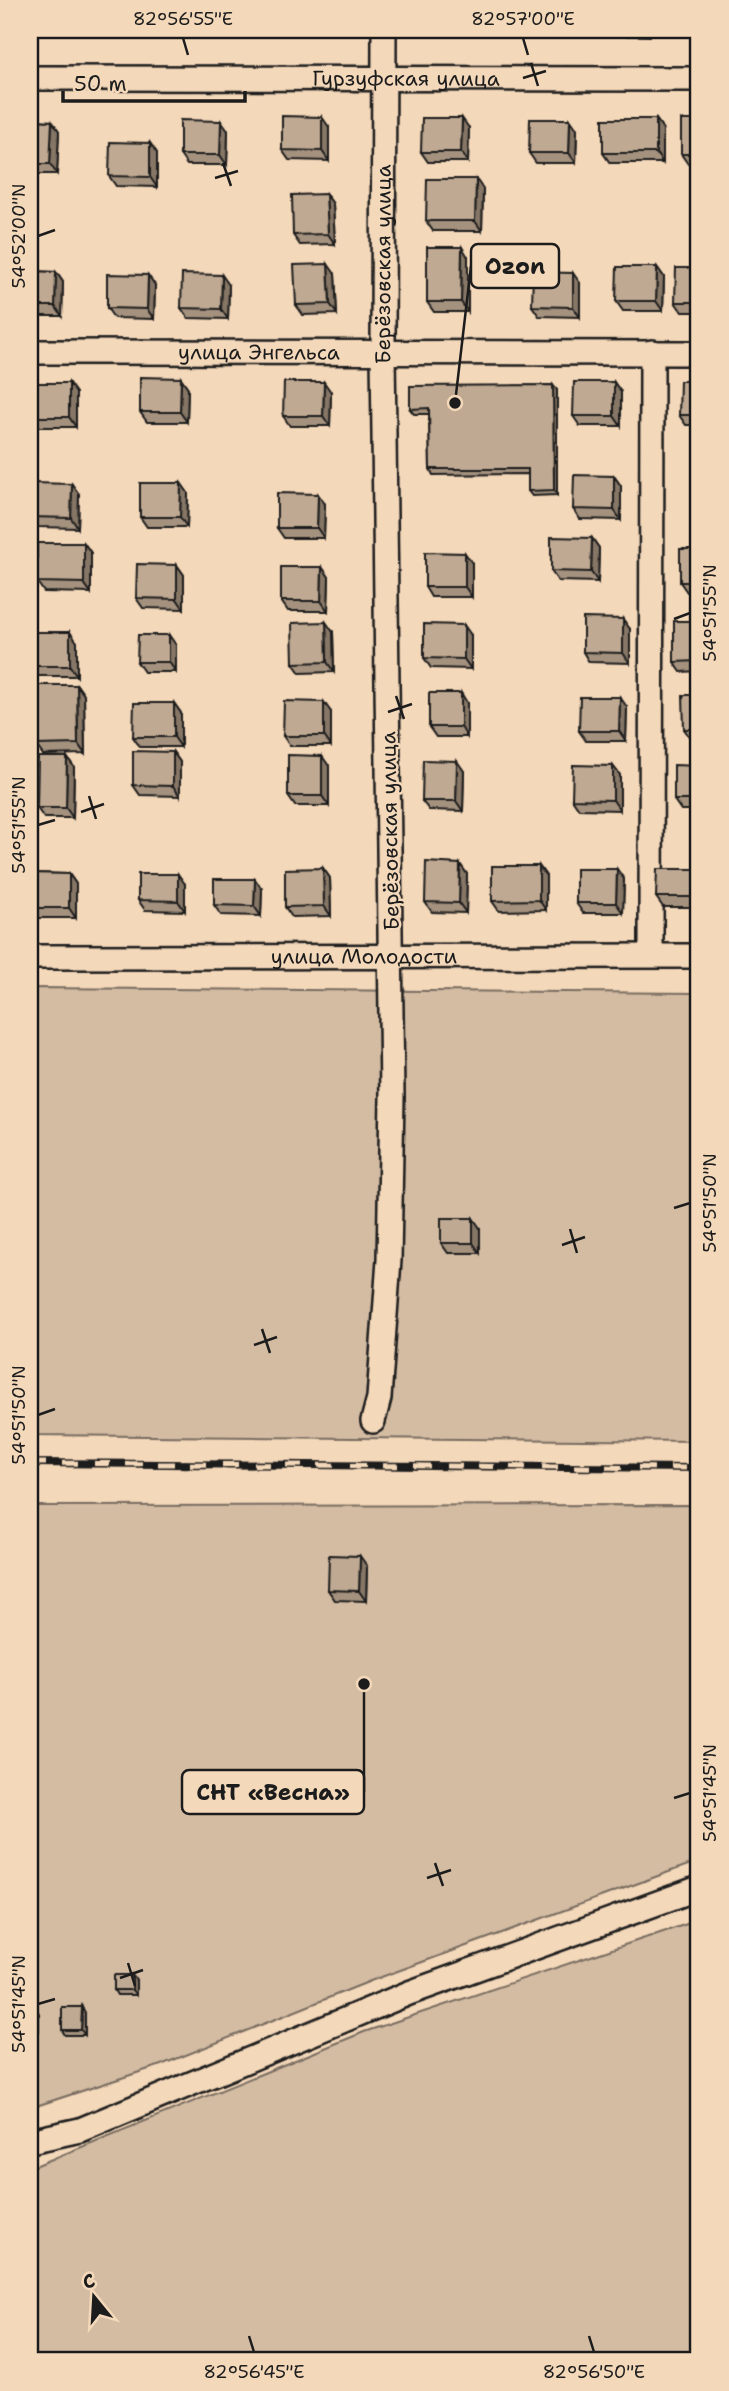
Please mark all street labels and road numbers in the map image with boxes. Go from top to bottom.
street label: Гурзуфская улица [312,64,500,93]
street label: Берёзовская улица [369,164,398,364]
street label: улица Энгельса [178,338,340,366]
street label: Берёзовская улица [374,731,406,931]
street label: улица Молодости [271,942,458,971]

